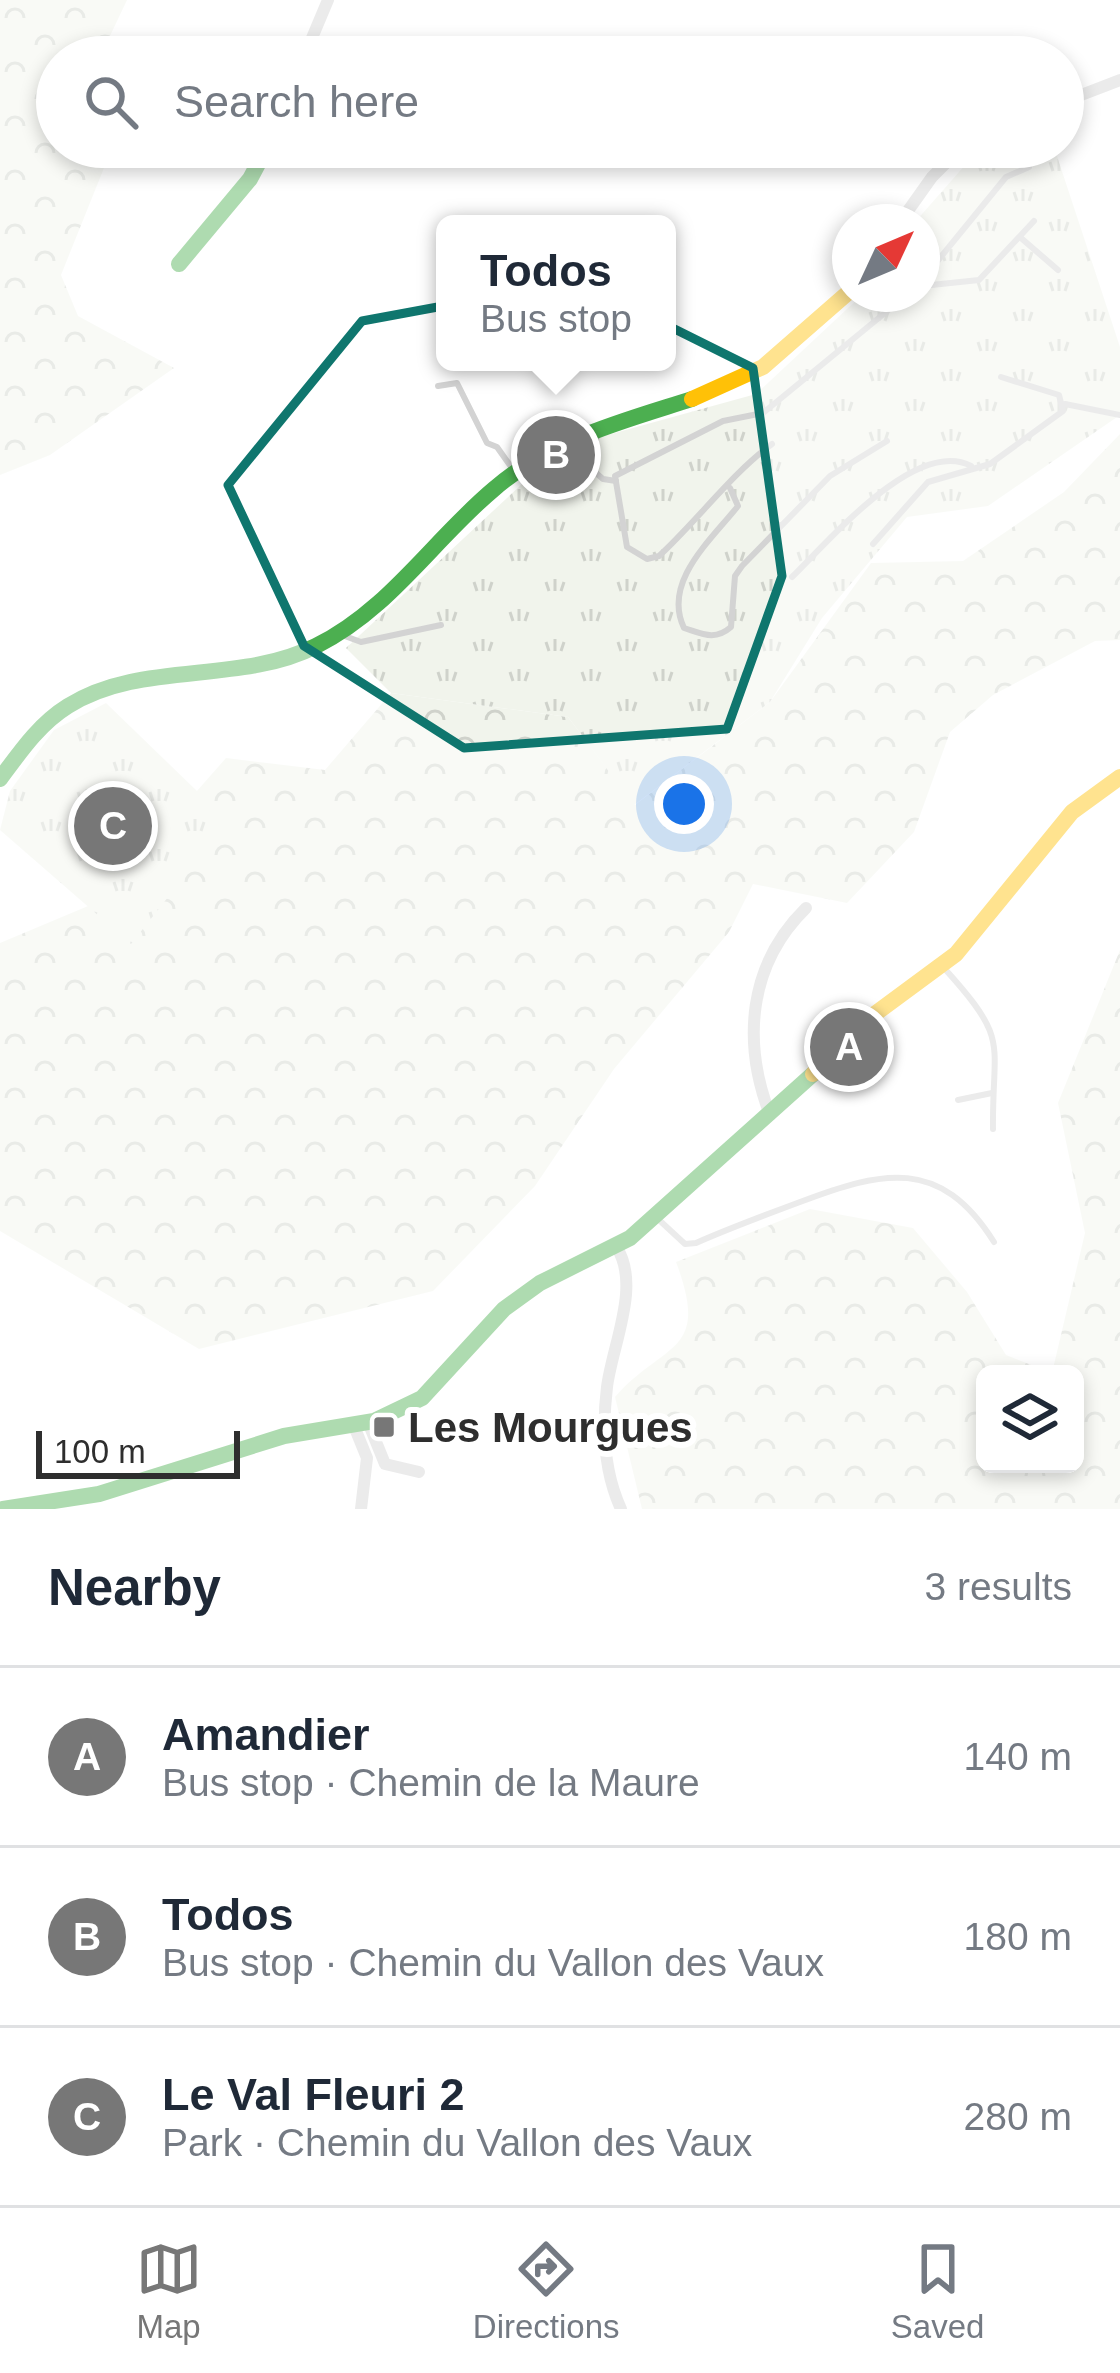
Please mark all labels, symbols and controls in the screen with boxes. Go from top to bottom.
search box [36,36,1084,168]
icon: search [78,69,144,135]
text: Search here [174,76,419,127]
north arrow [832,204,940,312]
popup [436,215,676,371]
text: Todos [480,245,612,296]
text: Bus stop [480,297,632,340]
pin: B [517,410,595,500]
your location [654,774,714,834]
pin: C [74,781,152,871]
pin: A [810,1002,888,1092]
map controls [976,1365,1084,1473]
button: layers [976,1365,1084,1473]
place label: Les Mourgues [408,1404,693,1451]
marker: Les Mourgues [371,1414,397,1440]
scale bar [36,1425,240,1478]
text: 100 m [54,1433,146,1470]
text: Nearby [48,1559,221,1616]
text: 3 results [925,1565,1072,1608]
text: Amandier [162,1709,370,1760]
text: A [73,1735,101,1778]
text: 140 m [964,1735,1072,1778]
text: Bus stop · Chemin de la Maure [162,1761,700,1804]
text: Todos [162,1889,294,1940]
text: B [73,1915,101,1958]
text: 180 m [964,1915,1072,1958]
text: Bus stop · Chemin du Vallon des Vaux [162,1941,824,1984]
text: Le Val Fleuri 2 [162,2069,465,2120]
text: C [73,2095,101,2138]
text: 280 m [964,2095,1072,2138]
text: Park · Chemin du Vallon des Vaux [162,2121,752,2164]
tab: Map [136,2236,202,2346]
tab: Directions [473,2236,620,2346]
tab: Saved [891,2236,984,2346]

